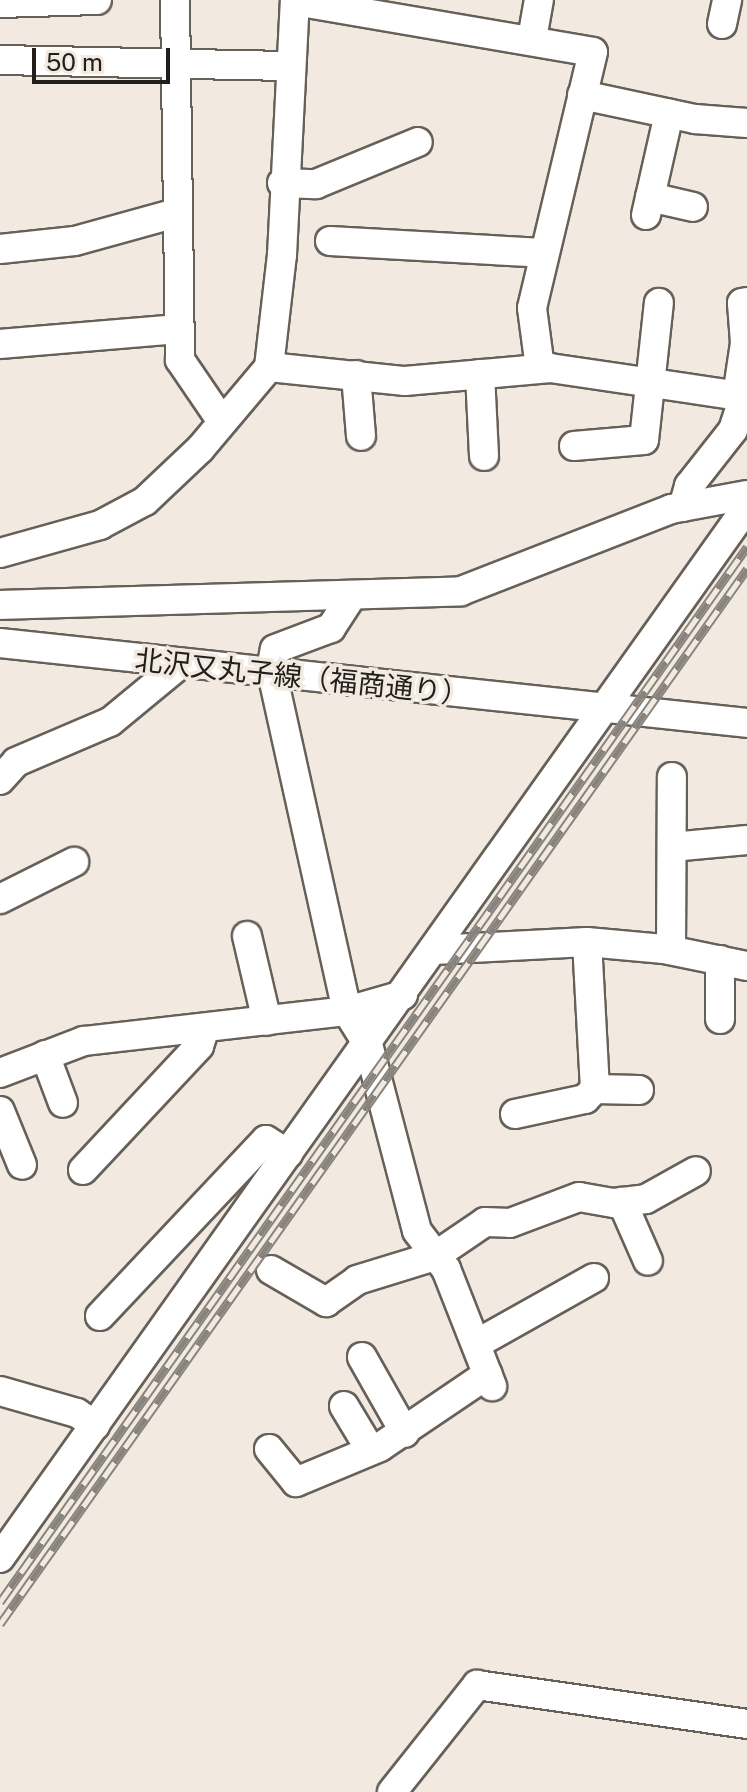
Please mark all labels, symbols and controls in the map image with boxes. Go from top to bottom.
scale bar [36,32,174,82]
text: 50 m [46,48,103,76]
street label: 北沢又丸子線（福商通り） [133,643,471,711]

